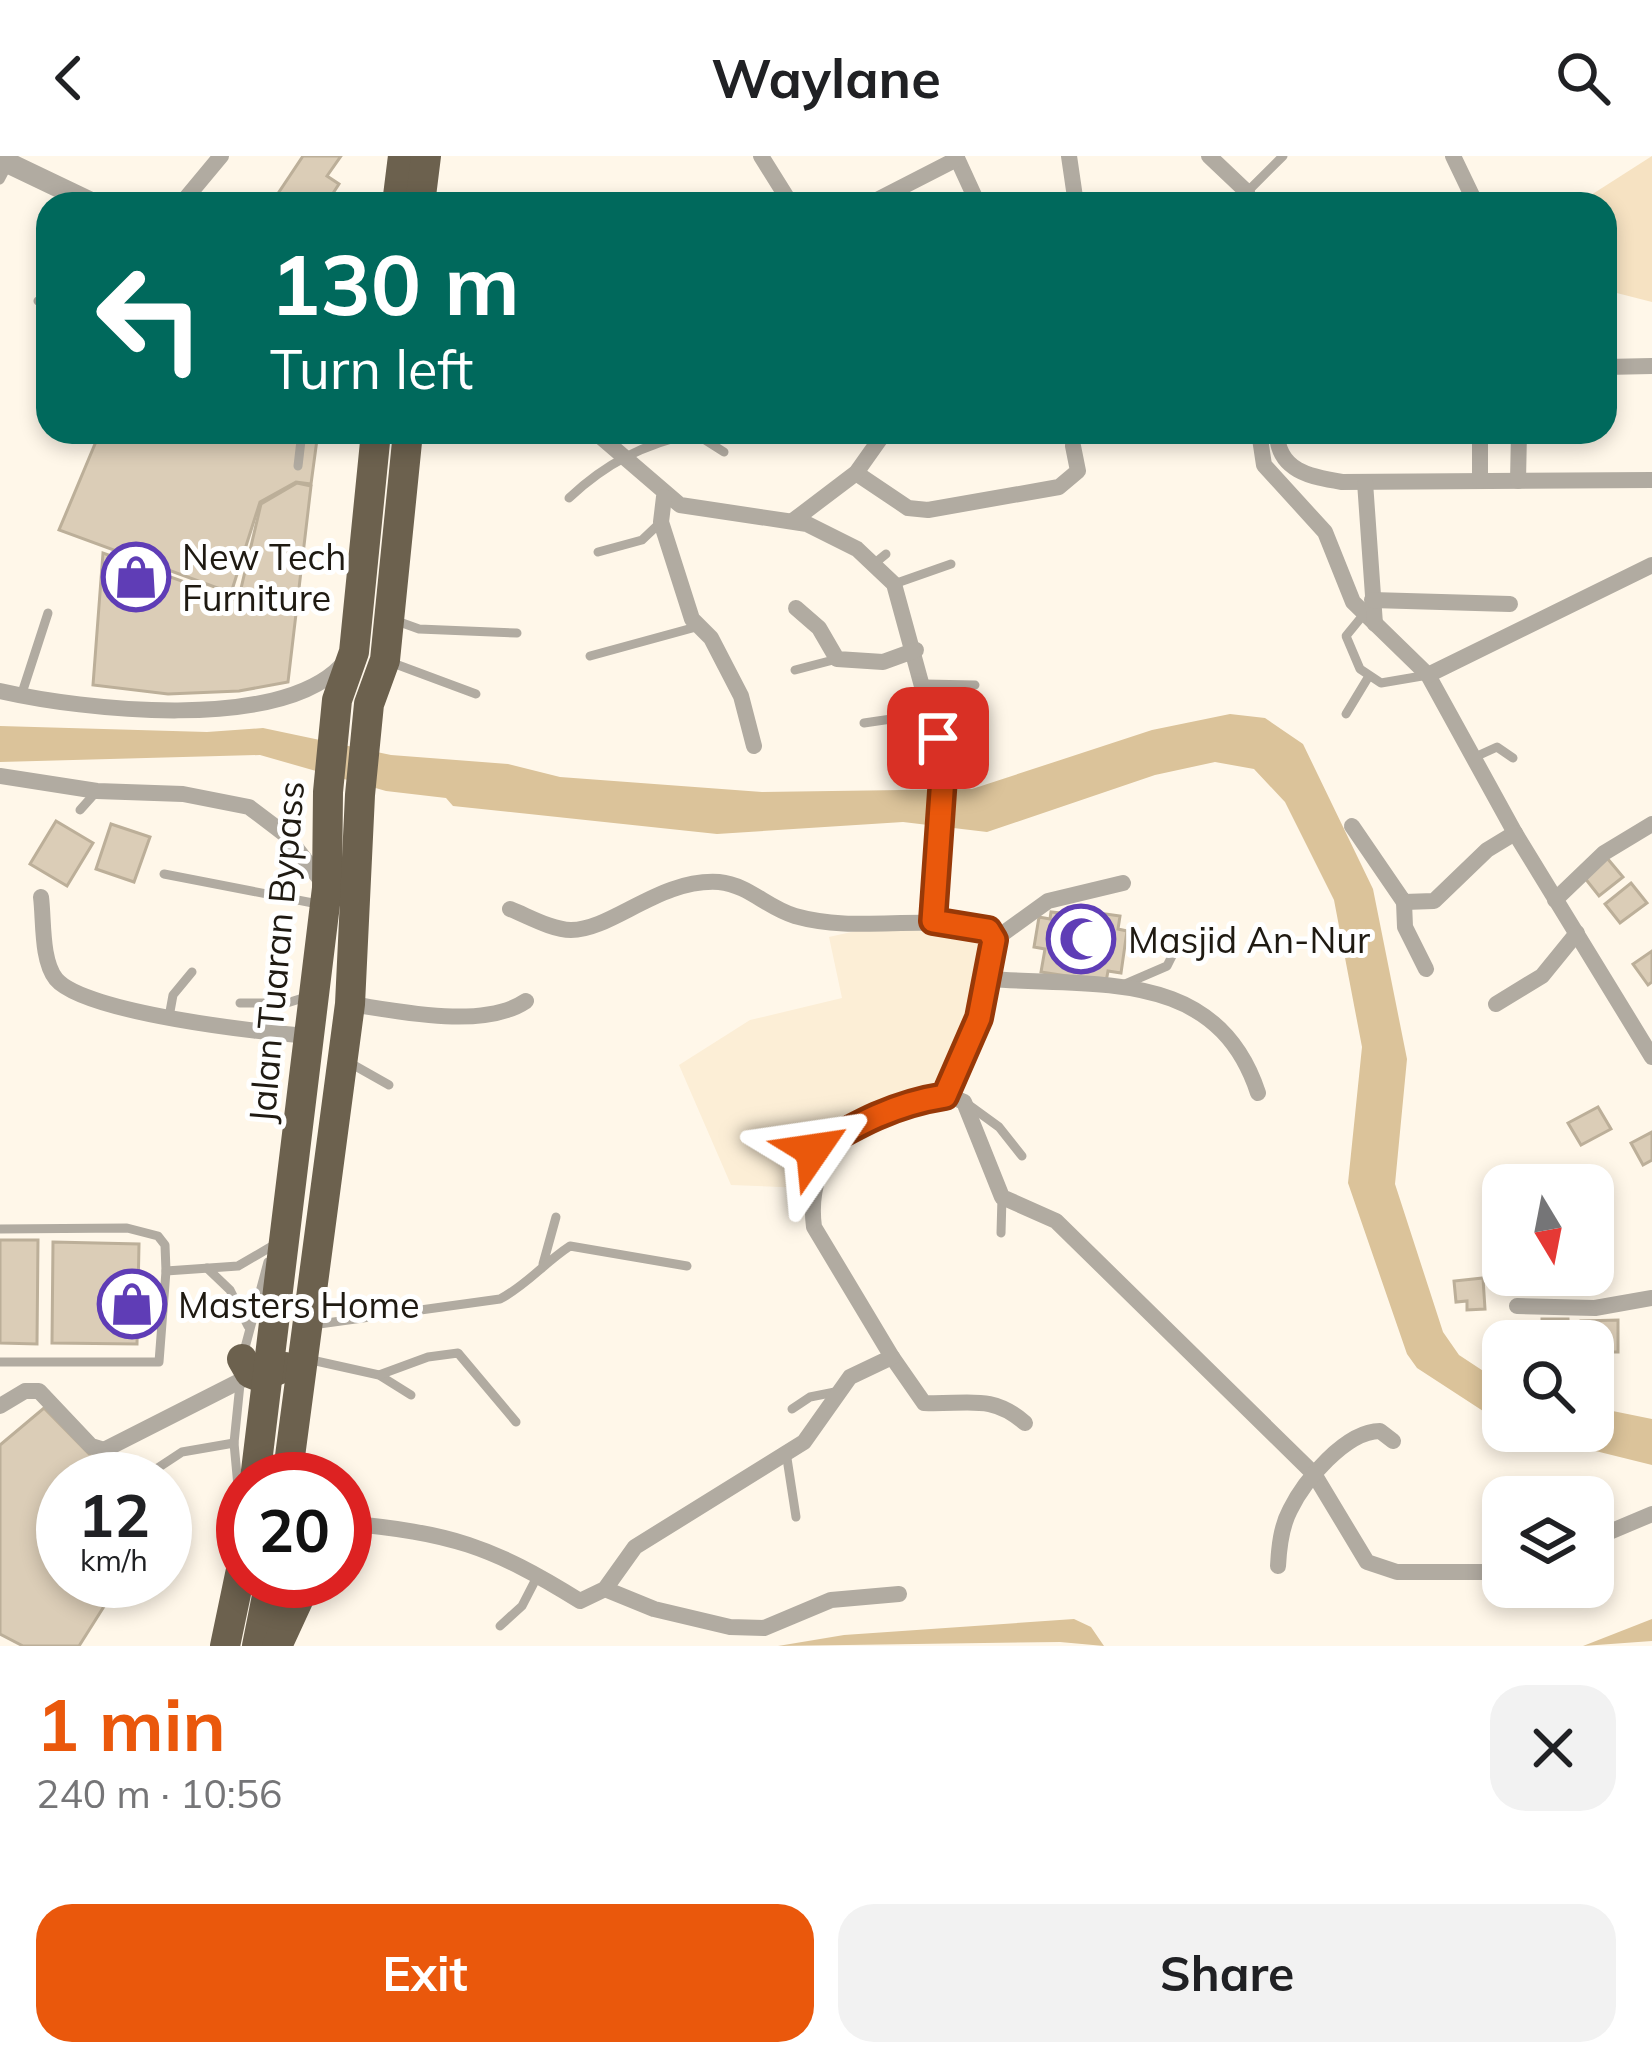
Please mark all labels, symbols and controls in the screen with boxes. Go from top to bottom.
text: Waylane [711,44,941,112]
icon: back [36,45,102,111]
icon: search [1550,45,1616,111]
text: 130 m [270,231,520,336]
icon: left [72,240,228,396]
text: Turn left [270,335,473,403]
place label: New Tech Furniture [182,534,346,620]
shop icon: New Tech Furniture [101,542,171,612]
pin [887,687,989,789]
icon: arrive [905,705,971,771]
street label: Jalan Tuaran Bypass [239,779,313,1125]
mosque icon: Masjid An-Nur [1046,904,1116,974]
place label: Masjid An-Nur [1128,917,1370,962]
position arrow [750,1087,876,1213]
north arrow [1482,1164,1614,1296]
map controls [1482,1164,1614,1608]
shop icon: Masters Home [97,1269,167,1339]
place label: Masters Home [178,1282,420,1327]
button: search [1482,1320,1614,1452]
speed limit sign: 20 [216,1452,372,1608]
button: layers [1482,1476,1614,1608]
text: 12 [78,1477,150,1552]
text: km/h [80,1541,148,1579]
text: 1 min [36,1679,226,1769]
button: close [1490,1685,1616,1811]
text: 240 m · 10:56 [36,1769,282,1818]
button: Exit [36,1904,814,2042]
button: Share [838,1904,1616,2042]

